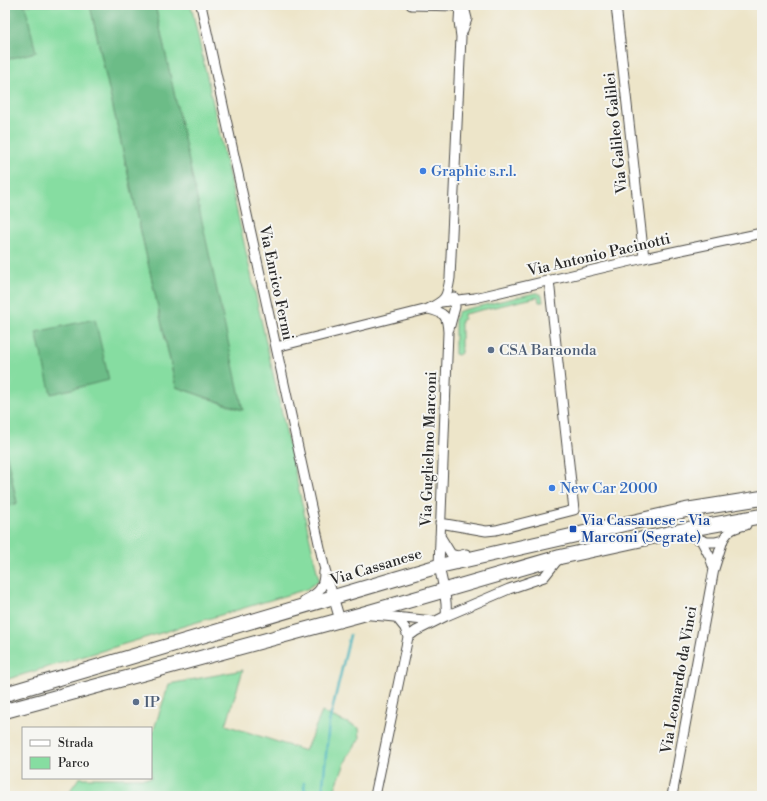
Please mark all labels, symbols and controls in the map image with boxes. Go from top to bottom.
street label: Via Galileo Galilei [600,71,632,196]
place label: Graphic s.r.l. [431,162,516,181]
marker: Graphic s.r.l. [418,166,428,176]
street label: Via Enrico Fermi [254,223,297,342]
street label: Via Antonio Pacinotti [525,229,672,281]
place label: CSA Baraonda [499,341,597,360]
marker: CSA Baraonda [486,345,496,355]
street label: Via Guglielmo Marconi [417,371,441,528]
place label: New Car 2000 [560,479,658,498]
marker: New Car 2000 [547,483,557,493]
place label: Via Cassanese - Via Marconi (Segrate) [580,511,711,547]
marker: Via Cassanese - Via Marconi (Segrate) [568,524,578,534]
street label: Via Cassanese [327,544,424,590]
street label: Via Leonardo da Vinci [656,605,701,756]
place label: IP [144,693,160,712]
marker: IP [131,697,141,707]
legend [22,727,152,779]
text: Strada [58,736,94,751]
text: Parco [58,756,90,771]

